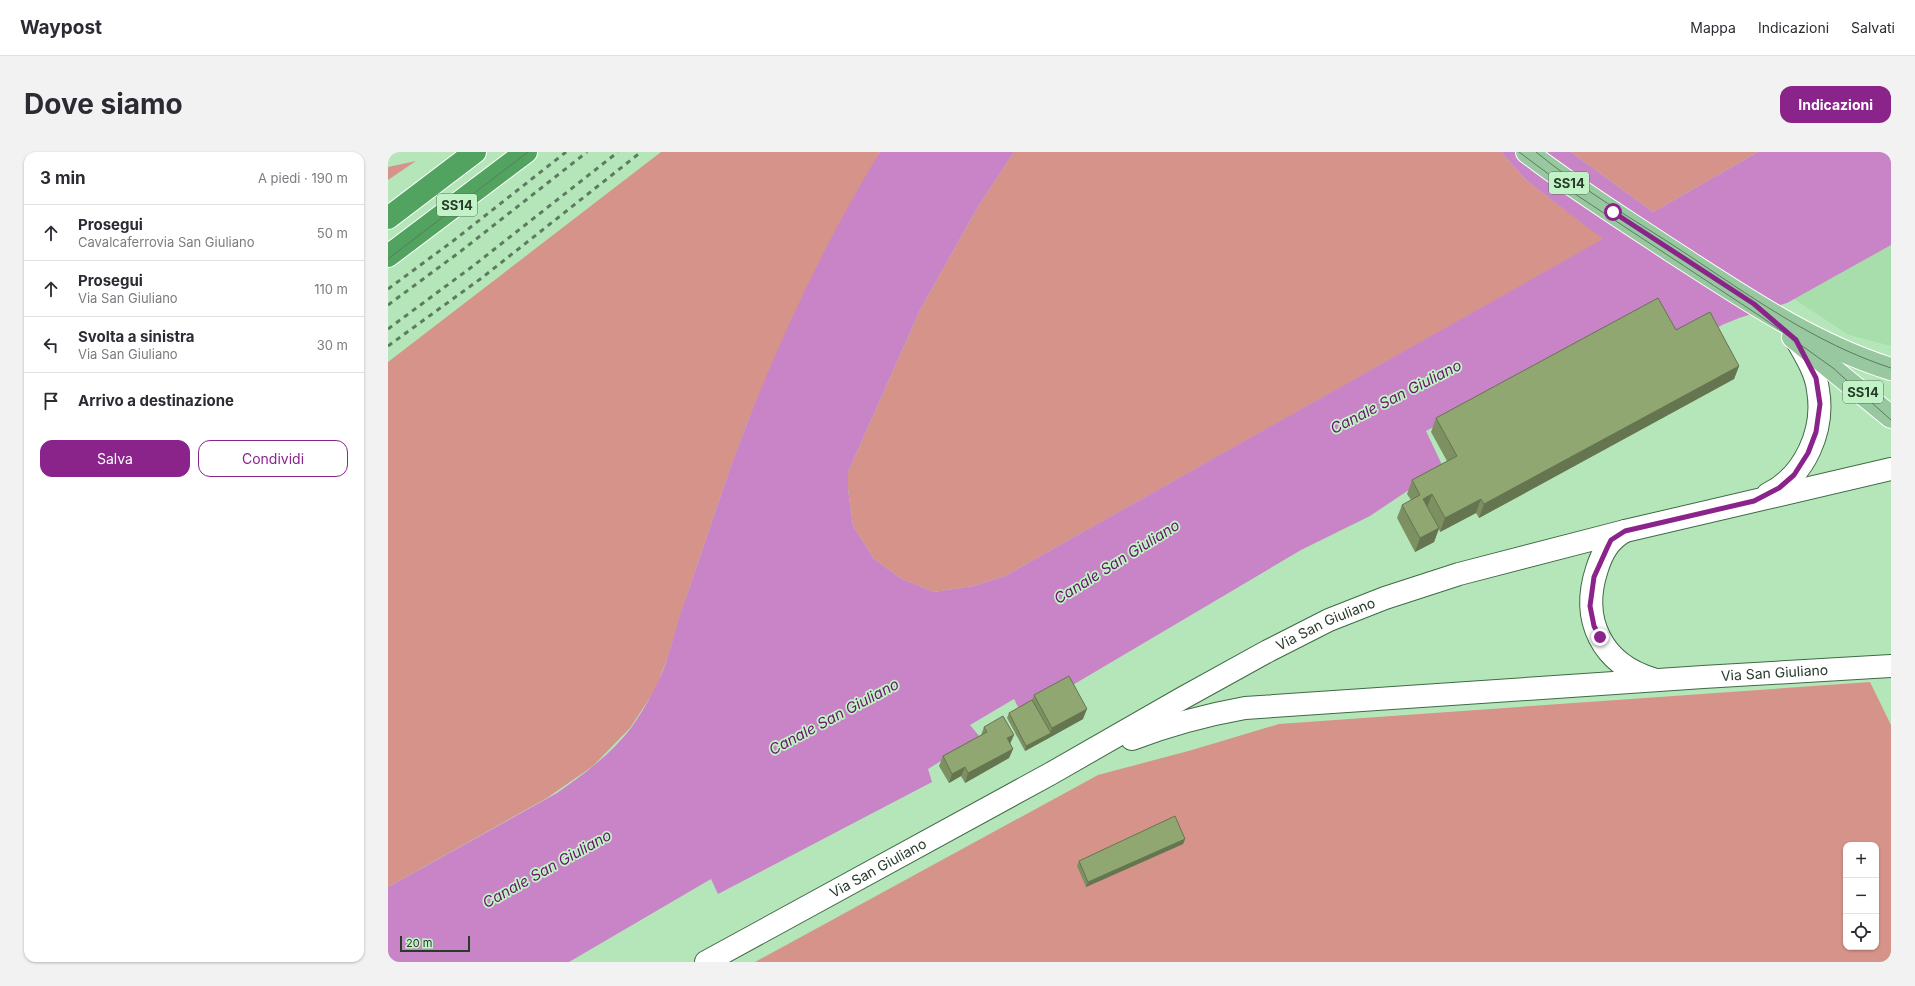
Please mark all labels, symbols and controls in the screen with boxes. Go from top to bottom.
text: Waypost [20,16,102,39]
text: Mappa [1690,19,1736,36]
text: Indicazioni [1758,19,1829,36]
text: Salvati [1851,19,1895,36]
button: Indicazioni [1780,86,1891,123]
text: Dove siamo [24,87,183,121]
text: 3 min [40,168,86,188]
text: A piedi · 190 m [258,170,348,186]
road number: SS14 [1549,172,1589,194]
road number: SS14 [437,194,477,216]
route start [1604,203,1622,221]
text: Prosegui [78,215,143,234]
icon: ahead [40,222,62,244]
text: 50 m [317,225,348,241]
text: Cavalcaferrovia San Giuliano [78,234,254,250]
text: Prosegui [78,271,143,290]
icon: ahead [40,278,62,300]
text: 110 m [314,281,348,297]
text: Via San Giuliano [78,290,178,306]
text: Svolta a sinistra [78,327,195,346]
icon: left [40,334,62,356]
text: 30 m [317,337,348,353]
text: Via San Giuliano [78,346,178,362]
water label: Canale San Giuliano [1327,355,1465,438]
road number: SS14 [1843,381,1883,403]
icon: arrive [40,390,62,412]
text: Arrivo a destinazione [78,391,234,410]
button: Salva [40,440,190,477]
button: Condividi [198,440,348,477]
water label: Canale San Giuliano [1050,515,1183,608]
street label: Via San Giuliano [1273,594,1377,654]
route end [1591,628,1609,646]
street label: Via San Giuliano [1720,661,1829,684]
water label: Canale San Giuliano [765,674,902,759]
water label: Canale San Giuliano [479,825,615,912]
street label: Via San Giuliano [827,834,929,901]
map controls [1843,842,1879,950]
button: + [1843,842,1879,878]
button: − [1843,878,1879,914]
button: locate [1843,914,1879,950]
scale bar [400,934,470,953]
text: 20 m [406,936,432,950]

